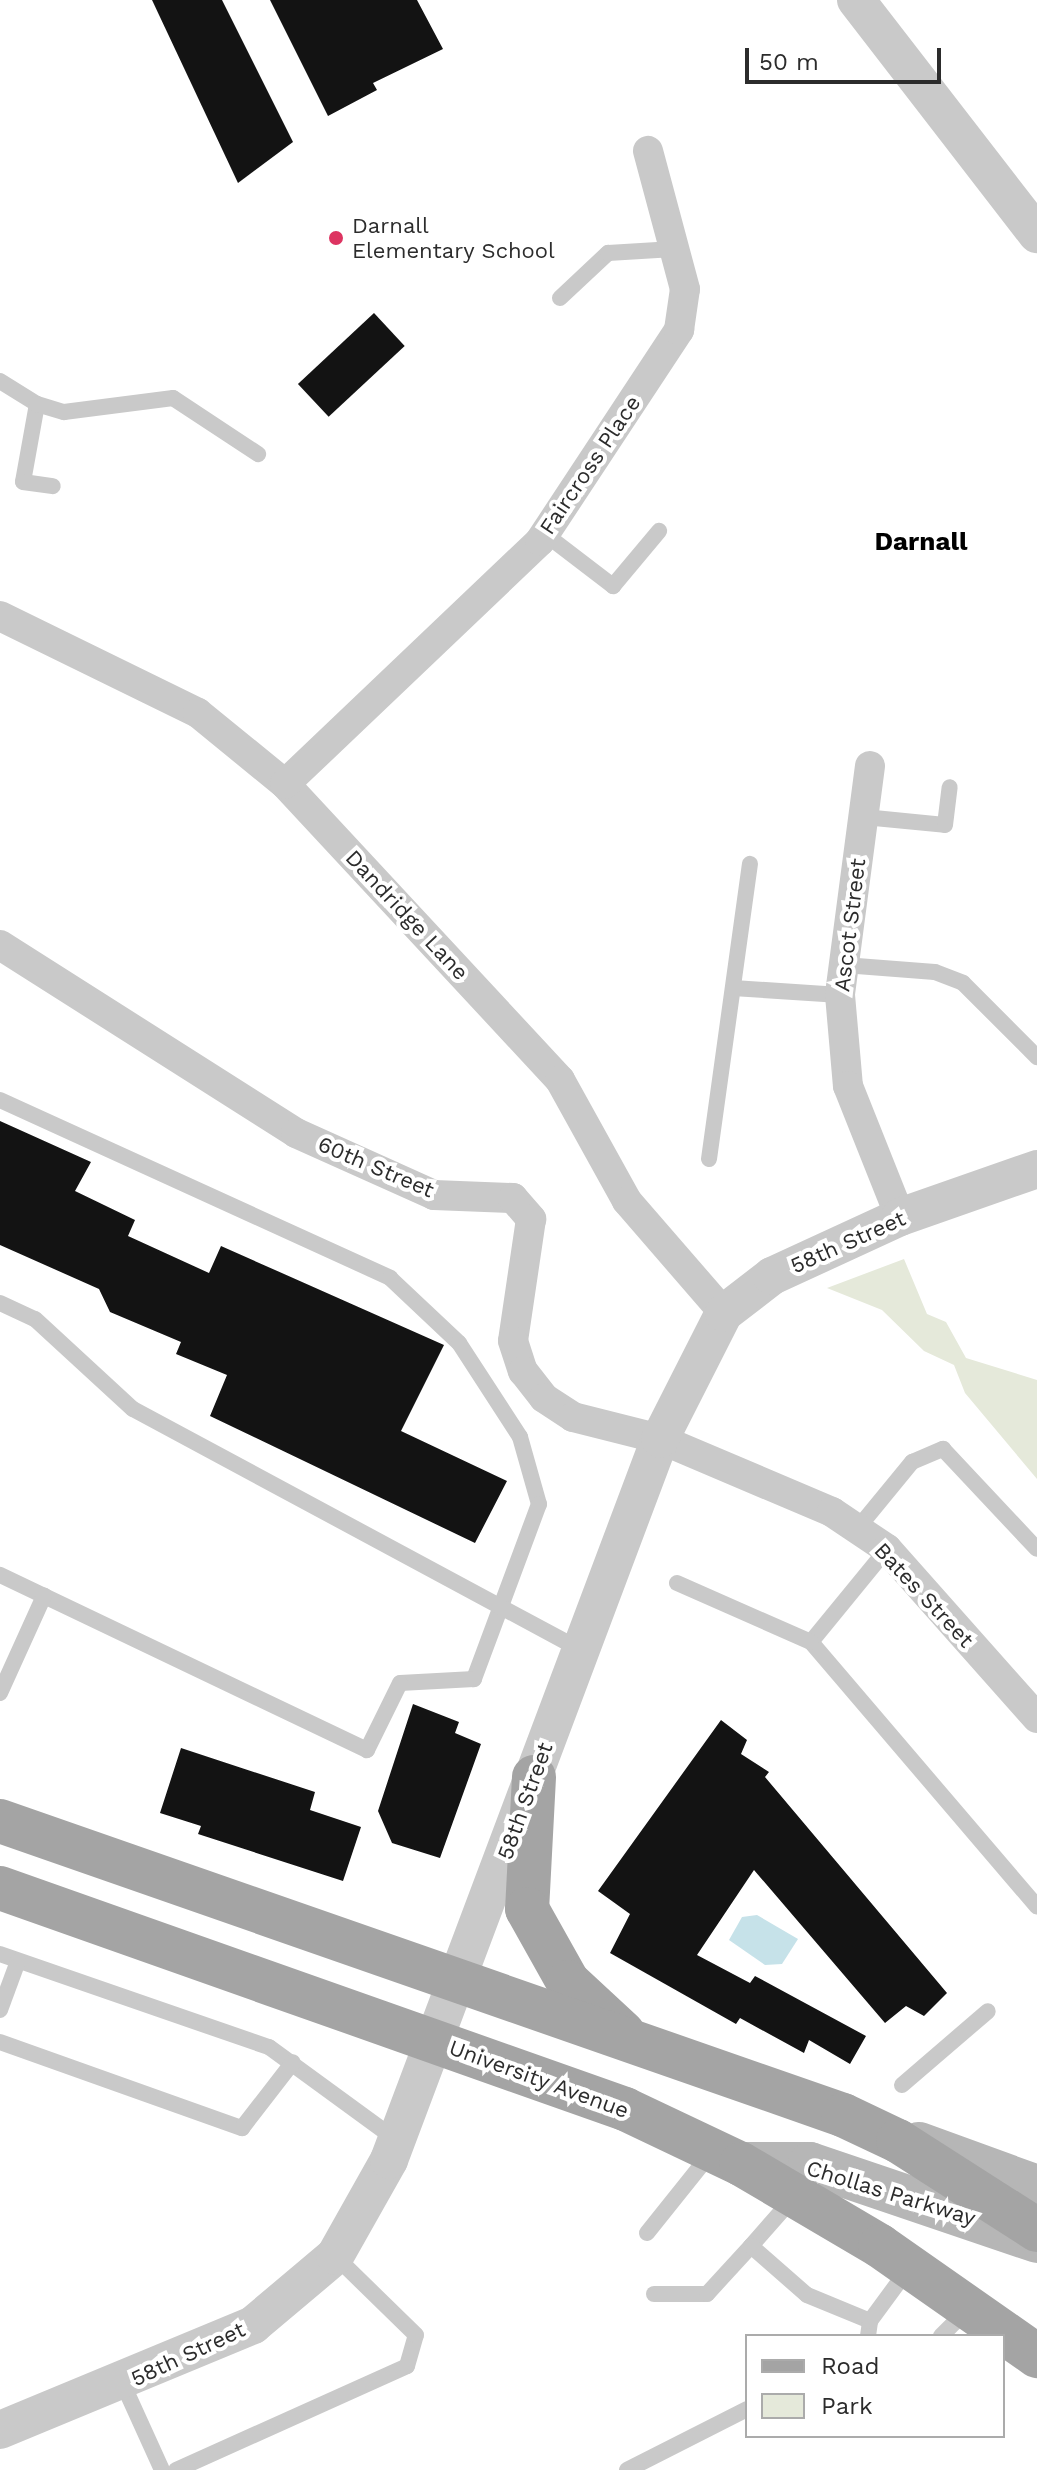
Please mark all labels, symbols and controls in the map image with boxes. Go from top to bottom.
scale bar [749,32,945,82]
text: 50 m [759,48,819,76]
place label: Darnall Elementary School [352,212,555,264]
marker: Darnall Elementary School [327,229,345,247]
street label: Faircross Place [534,391,646,539]
district label: Darnall [875,526,967,558]
street label: Dandridge Lane [340,845,474,985]
street label: Ascot Street [829,857,871,993]
street label: 60th Street [314,1131,438,1203]
street label: 58th Street [786,1205,910,1279]
street label: Bates Street [869,1537,979,1653]
street label: 58th Street [492,1739,558,1863]
street label: University Avenue [445,2034,633,2124]
street label: Chollas Parkway [803,2155,979,2231]
street label: 58th Street [127,2316,249,2392]
legend [745,2334,1005,2438]
text: Road [821,2352,880,2380]
text: Park [821,2392,873,2420]

